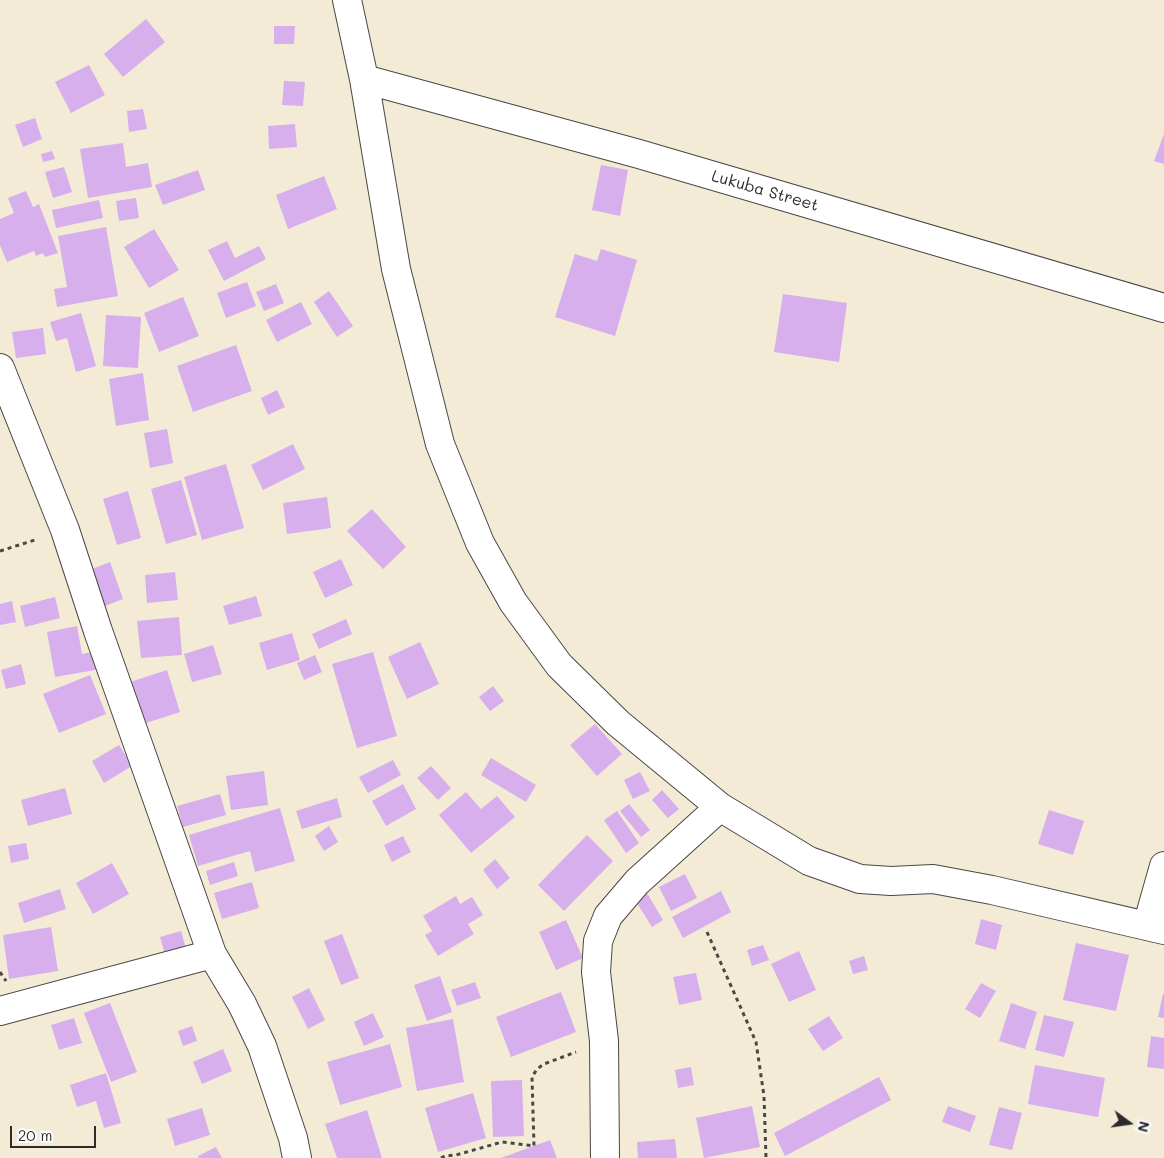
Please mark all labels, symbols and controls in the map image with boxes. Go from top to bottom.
street label: Lukuba Street [709,167,821,215]
north arrow [1104,1098,1154,1148]
scale bar [12,1116,99,1148]
text: N [1134,1119,1155,1134]
text: 20 m [18,1125,52,1145]

